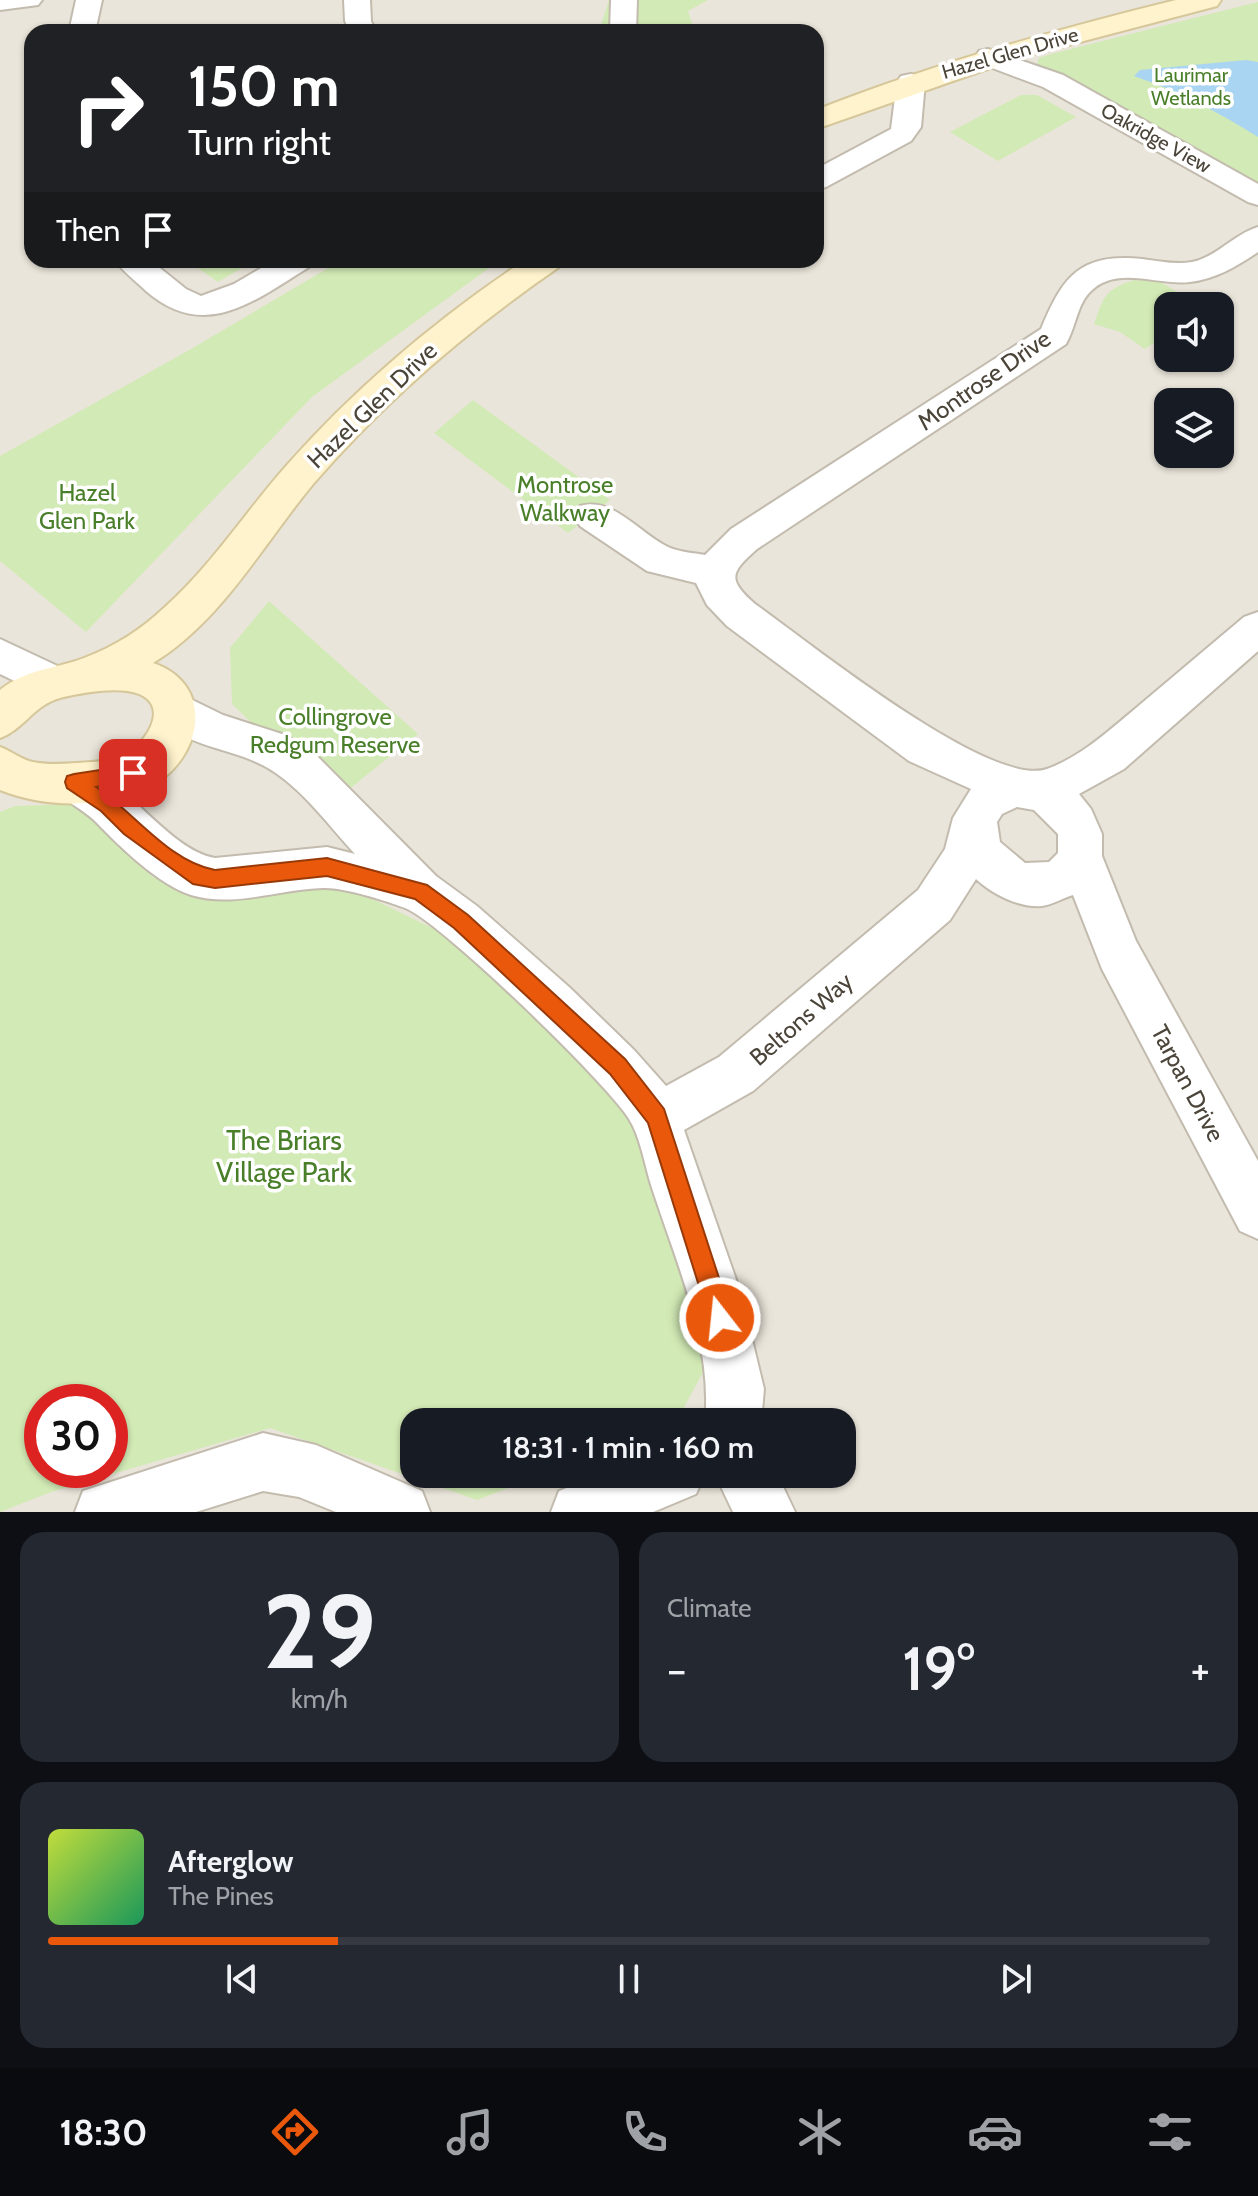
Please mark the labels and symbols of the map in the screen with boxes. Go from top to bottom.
street label: Hazel Glen Drive [939,22,1081,84]
park label: Laurimar Wetlands [1151,63,1231,110]
street label: Oakridge View [1097,98,1216,178]
street label: Montrose Drive [912,323,1056,437]
street label: Hazel Glen Drive [301,336,443,474]
park label: Montrose Walkway [517,470,613,527]
park label: Hazel Glen Park [39,478,135,535]
park label: Collingrove Redgum Reserve [250,702,420,759]
pin [99,739,167,807]
street label: Beltons Way [744,966,858,1072]
street label: Tarpan Drive [1145,1020,1231,1146]
park label: The Briars Village Park [216,1123,352,1189]
position arrow [678,1276,762,1360]
speed limit sign: 30 [24,1384,128,1488]

